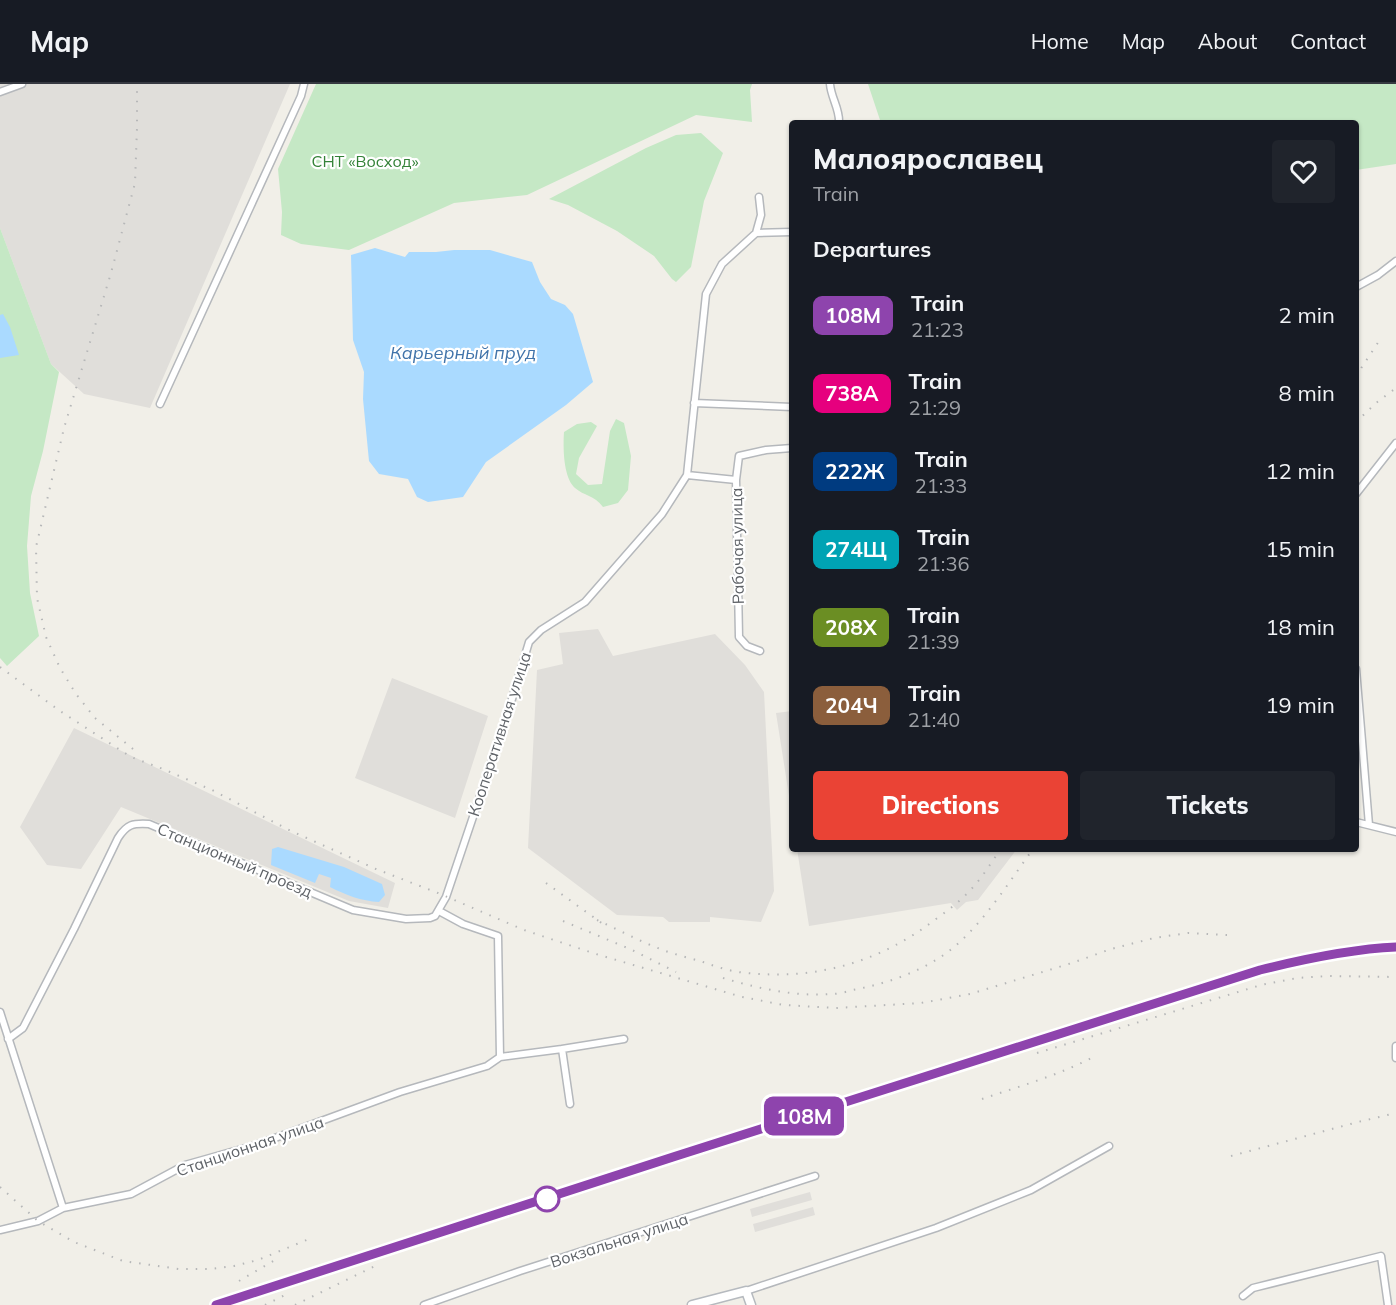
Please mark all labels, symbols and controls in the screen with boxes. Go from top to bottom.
text: Map [30,24,89,59]
text: Home [1031,28,1089,54]
text: Map [1122,28,1165,54]
text: About [1198,28,1257,54]
text: Contact [1290,28,1366,54]
button: heart [1272,140,1335,203]
text: Малоярославец [813,141,1043,176]
park label: СНТ «Восход» [311,151,419,171]
text: Train [813,181,859,206]
text: Departures [813,235,931,263]
text: Train [911,289,964,317]
text: 2 min [1279,301,1335,329]
text: 108М [825,302,881,328]
text: 21:23 [911,317,964,342]
water label: Карьерный пруд [390,341,536,364]
text: Train [909,367,962,395]
text: 8 min [1279,379,1335,407]
text: 738А [825,380,879,406]
text: 21:29 [909,395,961,420]
text: Train [915,445,968,473]
text: 12 min [1265,457,1335,485]
text: 222Ж [825,458,885,484]
text: 21:33 [915,473,967,498]
street label: Рабочая улица [726,487,748,605]
text: Train [917,523,970,551]
text: 15 min [1265,535,1335,563]
text: 274Щ [825,536,887,562]
text: 21:36 [917,551,969,576]
text: Train [907,601,960,629]
text: 18 min [1265,613,1335,641]
text: 208Х [825,614,877,640]
text: 21:39 [907,629,959,654]
street label: Кооперативная улица [463,649,535,819]
text: Train [908,679,961,707]
text: 19 min [1265,691,1335,719]
text: 204Ч [825,692,878,718]
text: 21:40 [908,707,960,732]
button: Directions [813,771,1068,840]
button: Tickets [1080,771,1335,840]
street label: Станционный проезд [155,818,316,902]
line badge: 108М [762,1096,846,1136]
text: 108М [776,1103,832,1129]
street label: Станционная улица [174,1111,326,1181]
unlabelled marker [534,1186,560,1212]
street label: Вокзальная улица [548,1208,690,1272]

